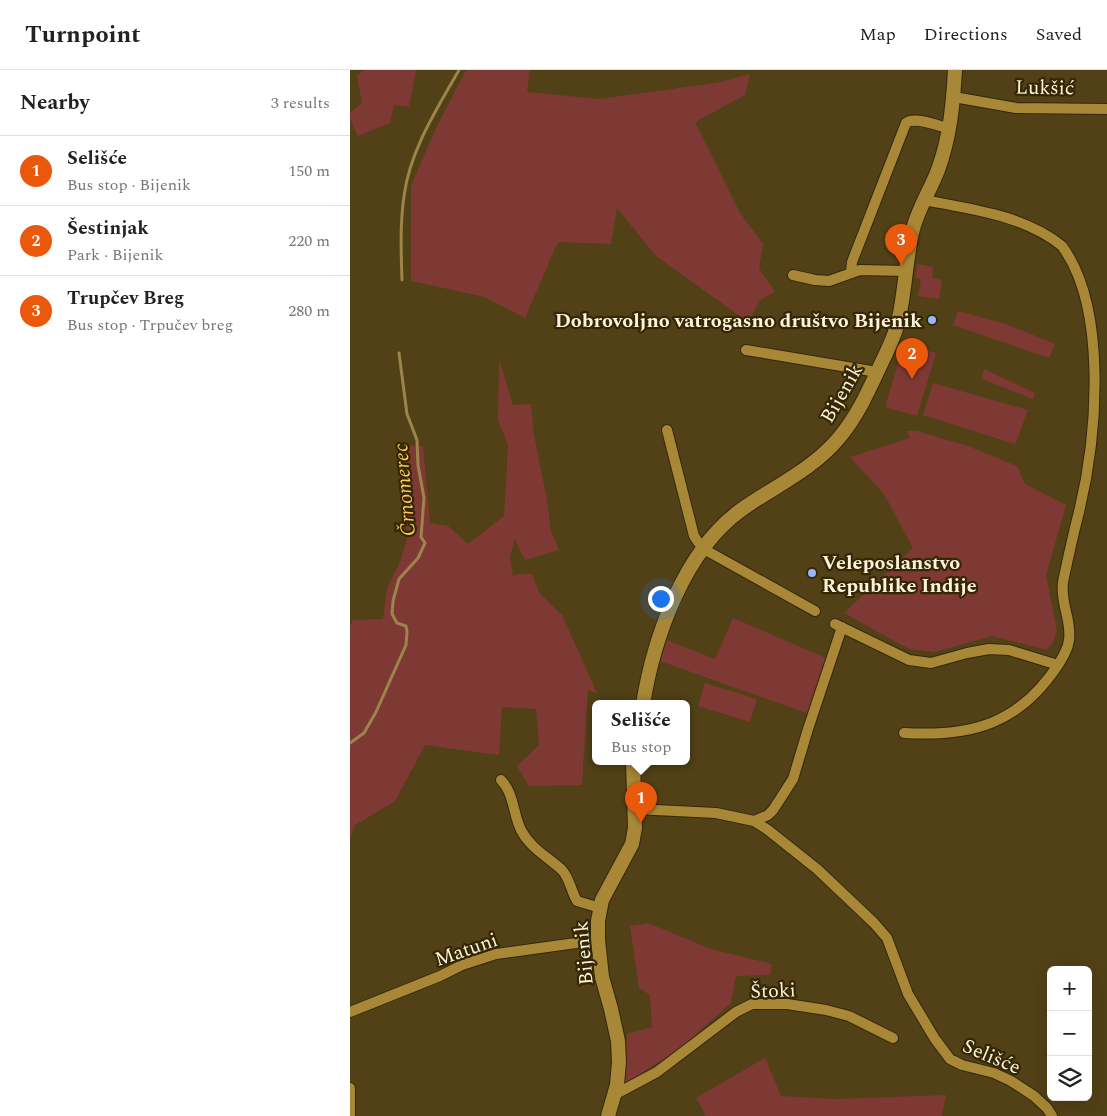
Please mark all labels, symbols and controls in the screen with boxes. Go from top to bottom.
text: Turnpoint [25,17,141,53]
text: Map [860,21,896,48]
text: Directions [924,21,1008,48]
text: Saved [1036,21,1082,48]
street label: Lukšić [1015,72,1075,104]
text: Nearby [20,87,90,119]
text: 3 results [271,91,330,115]
text: Selišće [67,144,127,173]
text: 1 [32,159,40,183]
text: 150 m [288,159,330,183]
text: Bus stop · Bijenik [67,173,191,197]
text: Šestinjak [67,214,149,243]
pin: 3 [885,224,917,265]
text: 2 [32,229,40,253]
text: 220 m [288,229,330,253]
text: Park · Bijenik [67,243,163,267]
text: Trupčev Breg [67,284,184,313]
text: 3 [32,299,40,323]
text: 280 m [288,299,330,323]
place label: Dobrovoljno vatrogasno društvo Bijenik [555,306,922,336]
text: Bus stop · Trpučev breg [67,313,233,337]
marker: Dobrovoljno vatrogasno društvo Bijenik [926,314,938,326]
pin: 2 [896,338,928,379]
street label: Bijenik [813,358,871,429]
water label: Črnomerec [385,442,425,538]
place label: Veleposlanstvo Republike Indije [822,548,977,601]
marker: Veleposlanstvo Republike Indije [806,567,818,579]
your location [648,586,674,612]
popup [592,700,690,765]
text: Selišće [611,706,671,735]
text: Bus stop [611,735,671,759]
pin: 1 [625,782,657,823]
street label: Bijenik [566,920,602,986]
street label: Matuni [431,925,502,975]
map controls [1047,966,1092,1101]
button: + [1047,966,1092,1011]
street label: Štoki [750,975,796,1007]
button: − [1047,1011,1092,1056]
street label: Selišće [958,1031,1025,1083]
button: layers [1047,1056,1092,1101]

